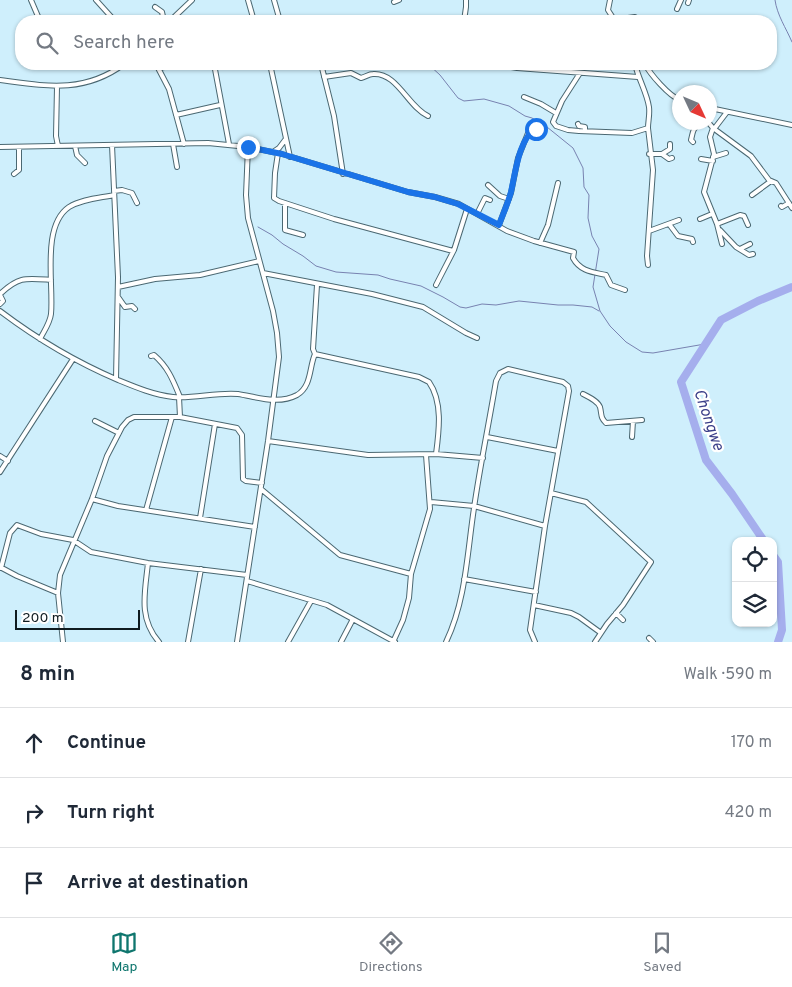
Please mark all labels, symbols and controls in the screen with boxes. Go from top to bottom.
search box [15,15,777,70]
icon: search [33,29,61,57]
text: Search here [73,31,175,55]
north arrow [672,85,717,130]
route start [525,118,548,141]
route end [237,136,260,159]
water label: Chongwe [688,387,728,454]
map controls [732,537,777,627]
button: locate [732,537,777,582]
button: layers [732,582,777,627]
scale bar [15,607,140,630]
text: 200 m [22,610,64,627]
text: 8 min [20,661,75,688]
text: Walk · 590 m [684,665,772,685]
icon: ahead [20,729,48,757]
text: Continue [67,731,146,755]
text: 170 m [731,733,772,753]
icon: right [20,799,48,827]
text: Turn right [67,801,155,825]
text: 420 m [725,803,772,823]
icon: arrive [20,869,48,897]
text: Arrive at destination [67,871,248,895]
tab: Map [110,929,138,976]
tab: Directions [359,929,423,976]
tab: Saved [643,929,682,976]

